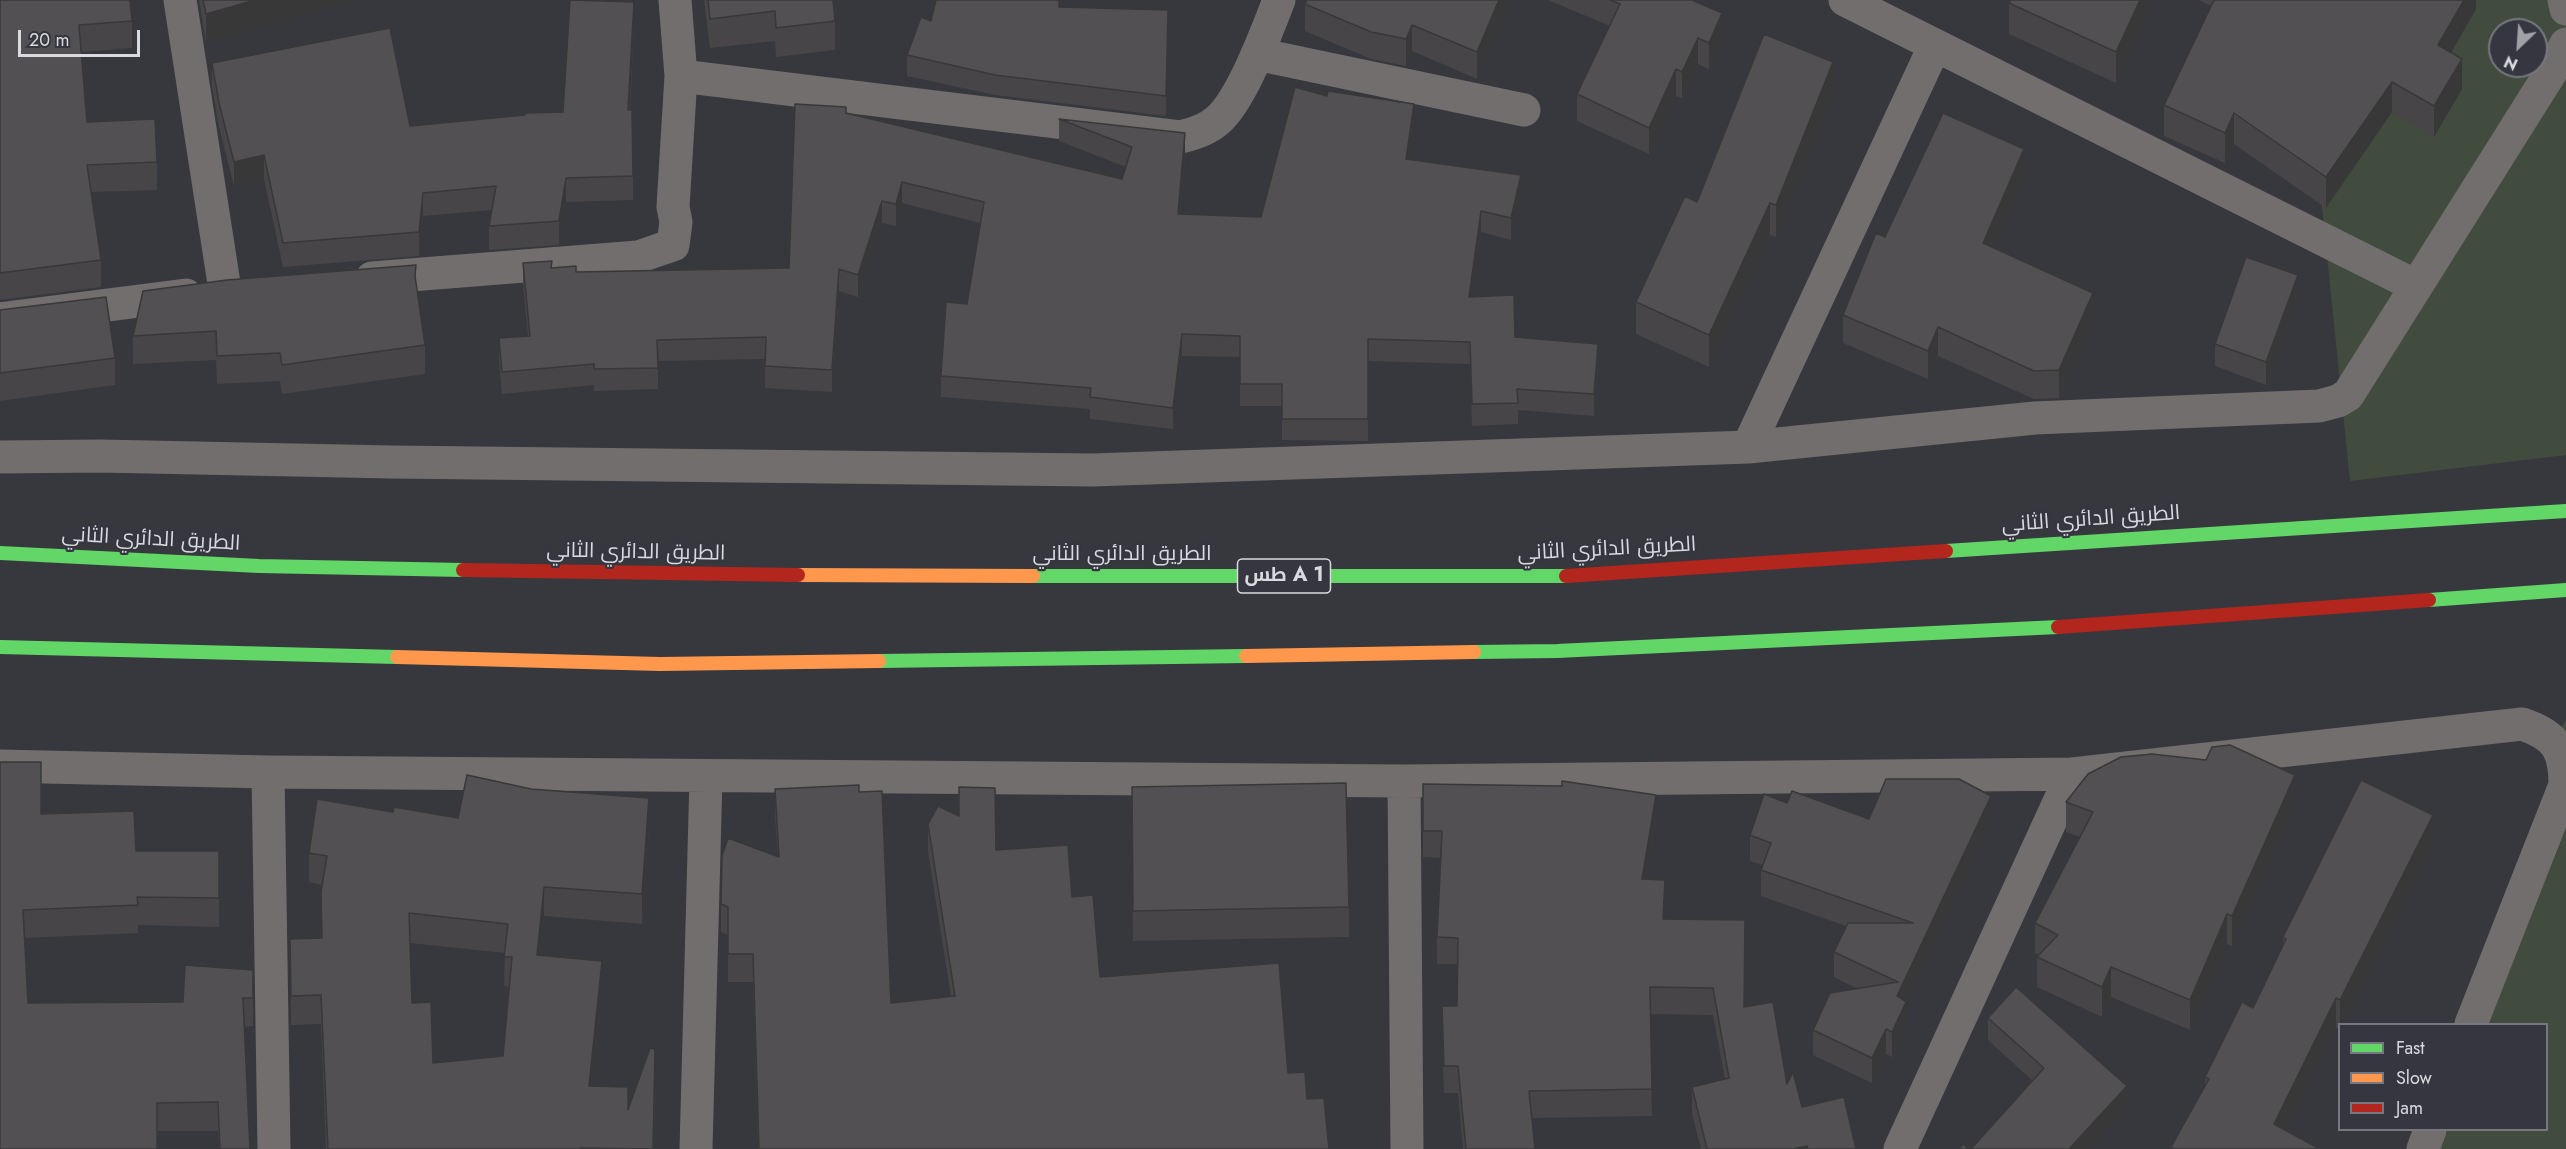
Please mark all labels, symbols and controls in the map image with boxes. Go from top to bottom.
scale bar [21,18,142,56]
north arrow [2488,18,2548,78]
text: 20 m [29,27,69,53]
text: N [2500,50,2522,76]
street label: الطريق الدائري الثاني [2001,501,2181,539]
street label: الطريق الدائري الثاني [61,523,241,557]
street label: الطريق الدائري الثاني [1517,533,1697,567]
street label: الطريق الدائري الثاني [546,539,726,567]
street label: الطريق الدائري الثاني [1032,542,1212,568]
road number: طس A 1 [1238,559,1330,593]
legend [2338,1023,2548,1131]
text: Fast [2396,1035,2425,1061]
text: Slow [2396,1065,2432,1091]
text: Jam [2396,1095,2423,1121]

